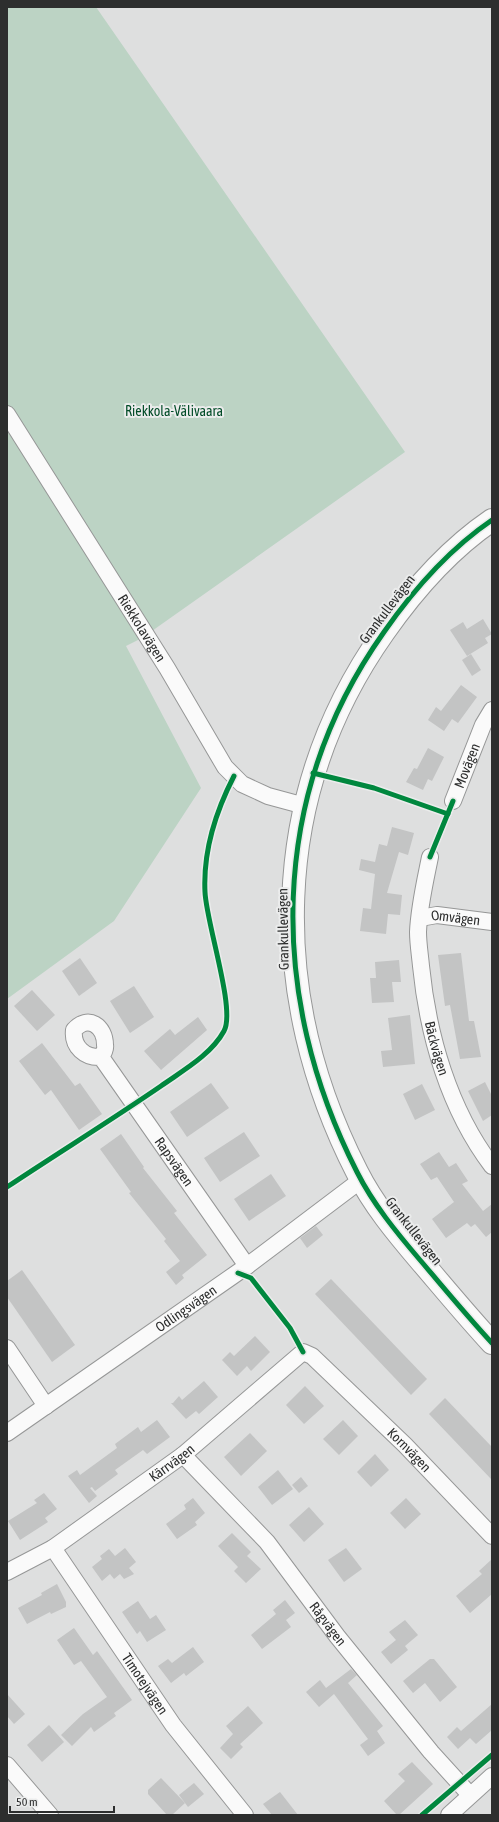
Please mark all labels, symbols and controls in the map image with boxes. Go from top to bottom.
park label: Riekkola-Välivaara [125,403,223,419]
street label: Grankullevägen [356,571,418,647]
street label: Riekkolavägen [115,591,169,665]
street label: Movägen [451,741,483,790]
street label: Grankullevägen [274,888,292,970]
street label: Omvägen [430,907,481,928]
street label: Bäckvägen [422,1020,452,1077]
street label: Rapsvägen [151,1134,197,1189]
street label: Grankullevägen [382,1194,446,1268]
street label: Odlingsvägen [152,1282,219,1335]
street label: Kornvägen [384,1425,434,1475]
street label: Kärrvägen [146,1441,198,1485]
street label: Rågvägen [306,1599,350,1649]
street label: Timotejvägen [119,1650,171,1717]
scale bar [10,1788,114,1814]
text: 50 m [16,1795,38,1809]

